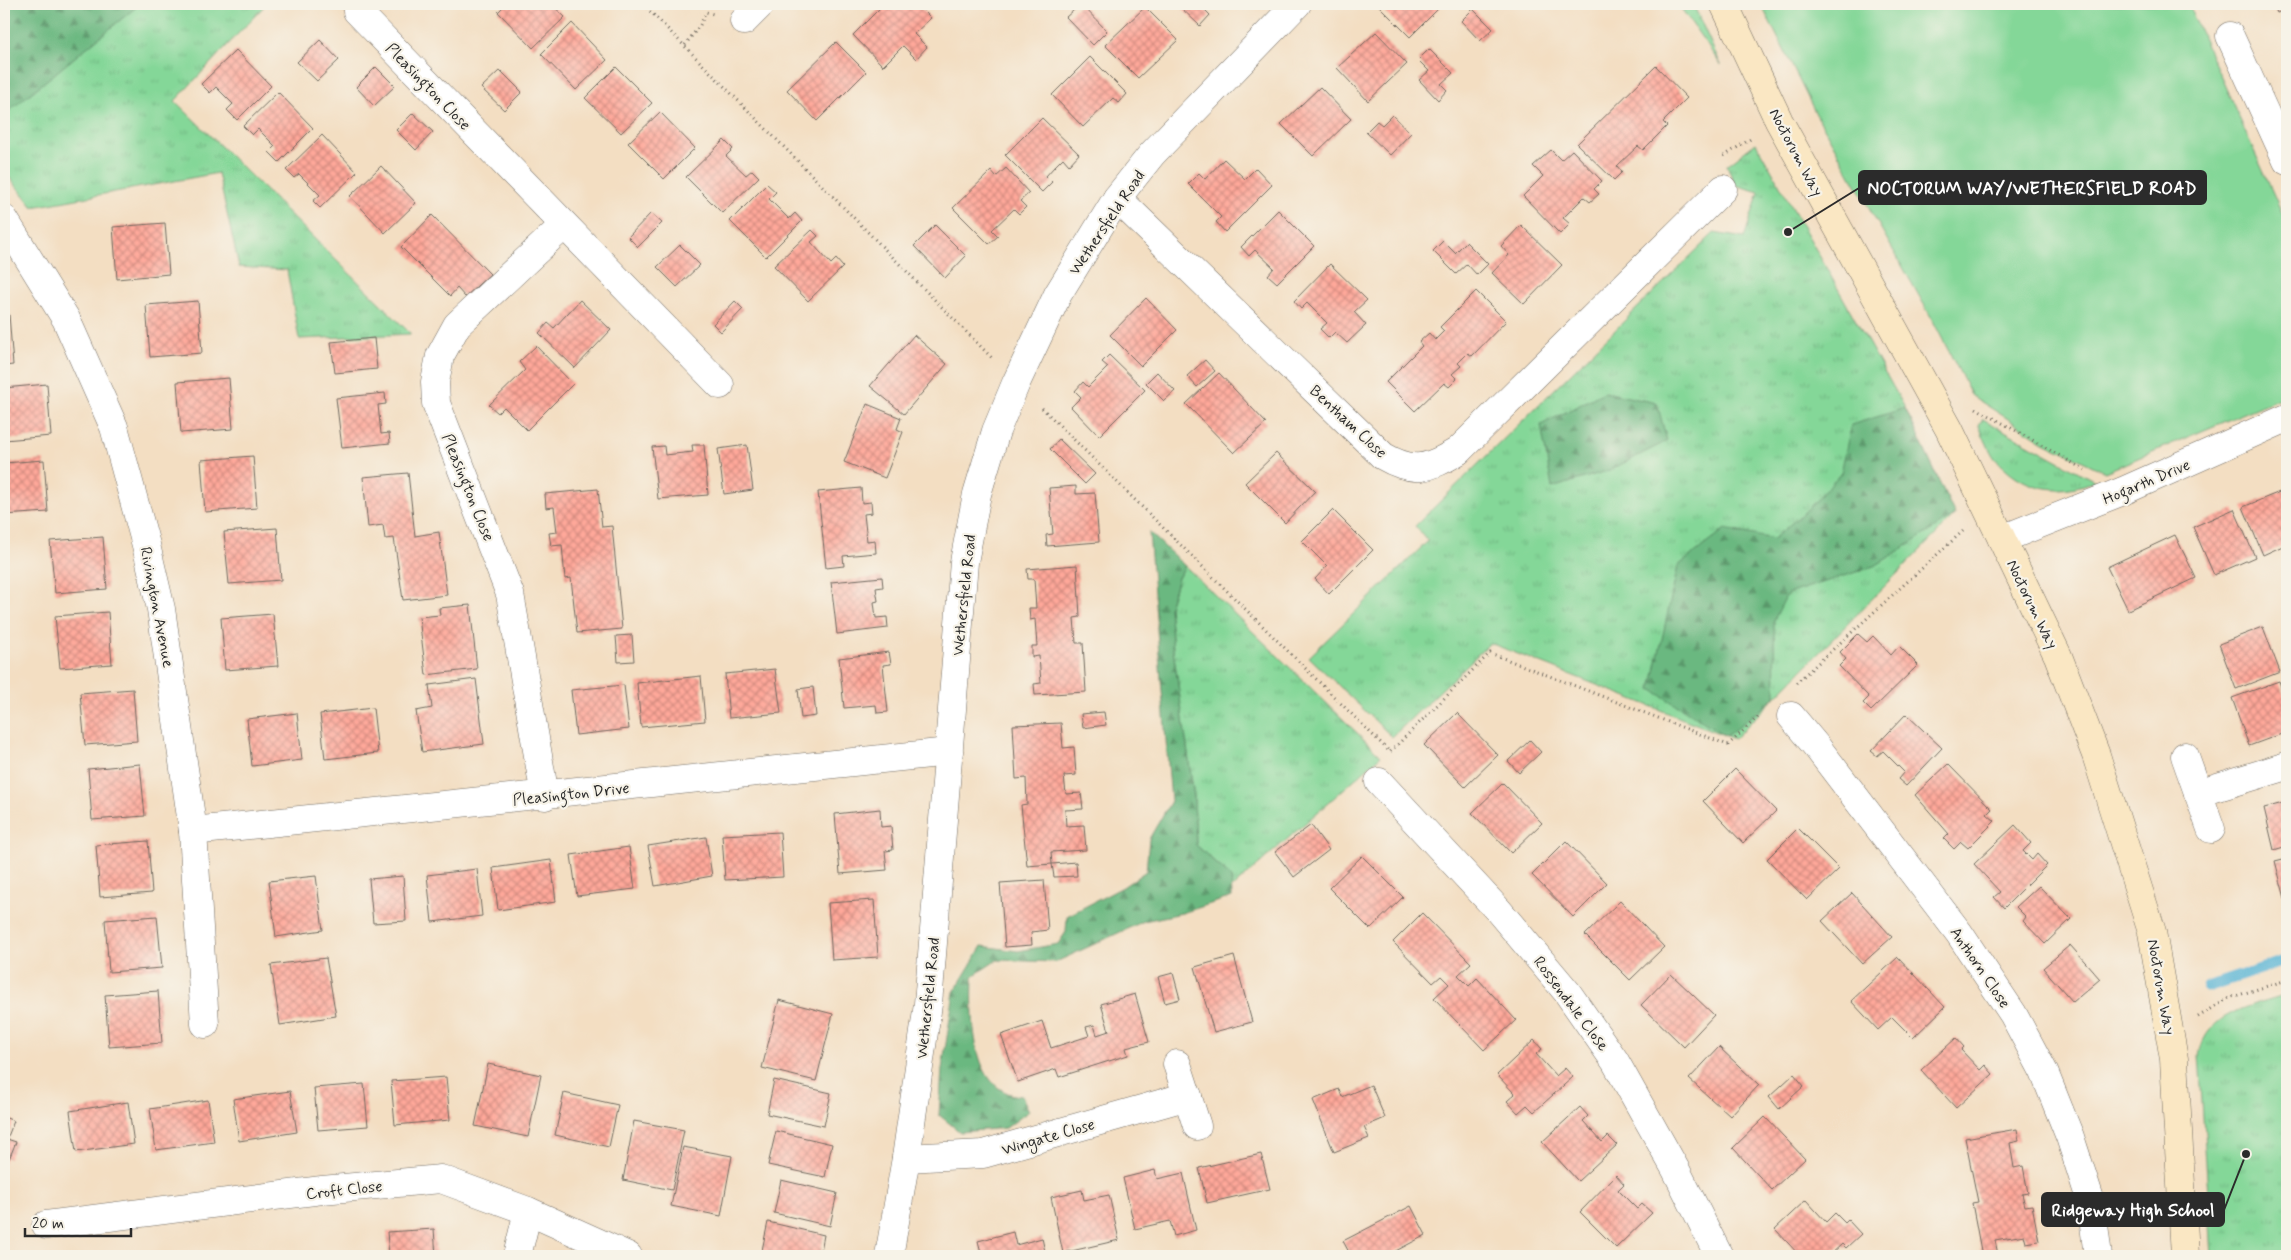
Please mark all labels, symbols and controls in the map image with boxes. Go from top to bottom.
street label: Pleasington Close [380,39,475,136]
street label: Noctorum Way [1764,105,1828,200]
street label: Wethersfield Road [1064,166,1150,279]
callout: NOCTORUM WAY/WETHERSFIELD ROAD [1859,171,2206,204]
text: NOCTORUM WAY/WETHERSFIELD ROAD [1867,177,2197,201]
street label: Bentham Close [1305,381,1391,463]
street label: Pleasington Close [436,431,499,545]
street label: Hogarth Drive [2100,455,2194,511]
street label: Wethersfield Road [948,533,981,657]
street label: Rivington Avenue [135,545,179,669]
street label: Noctorum Way [2001,557,2062,653]
street label: Pleasington Drive [512,778,631,812]
street label: Anthorn Close [1945,923,2015,1013]
street label: Wethersfield Road [912,936,945,1060]
street label: Noctorum Way [2142,938,2179,1037]
street label: Rossendale Close [1528,952,1614,1056]
street label: Wingate Close [999,1114,1098,1162]
street label: Croft Close [305,1176,383,1205]
callout: Ridgeway High School [2042,1193,2224,1226]
text: Ridgeway High School [2052,1199,2214,1225]
scale bar [25,1205,131,1237]
text: 20 m [32,1214,64,1234]

